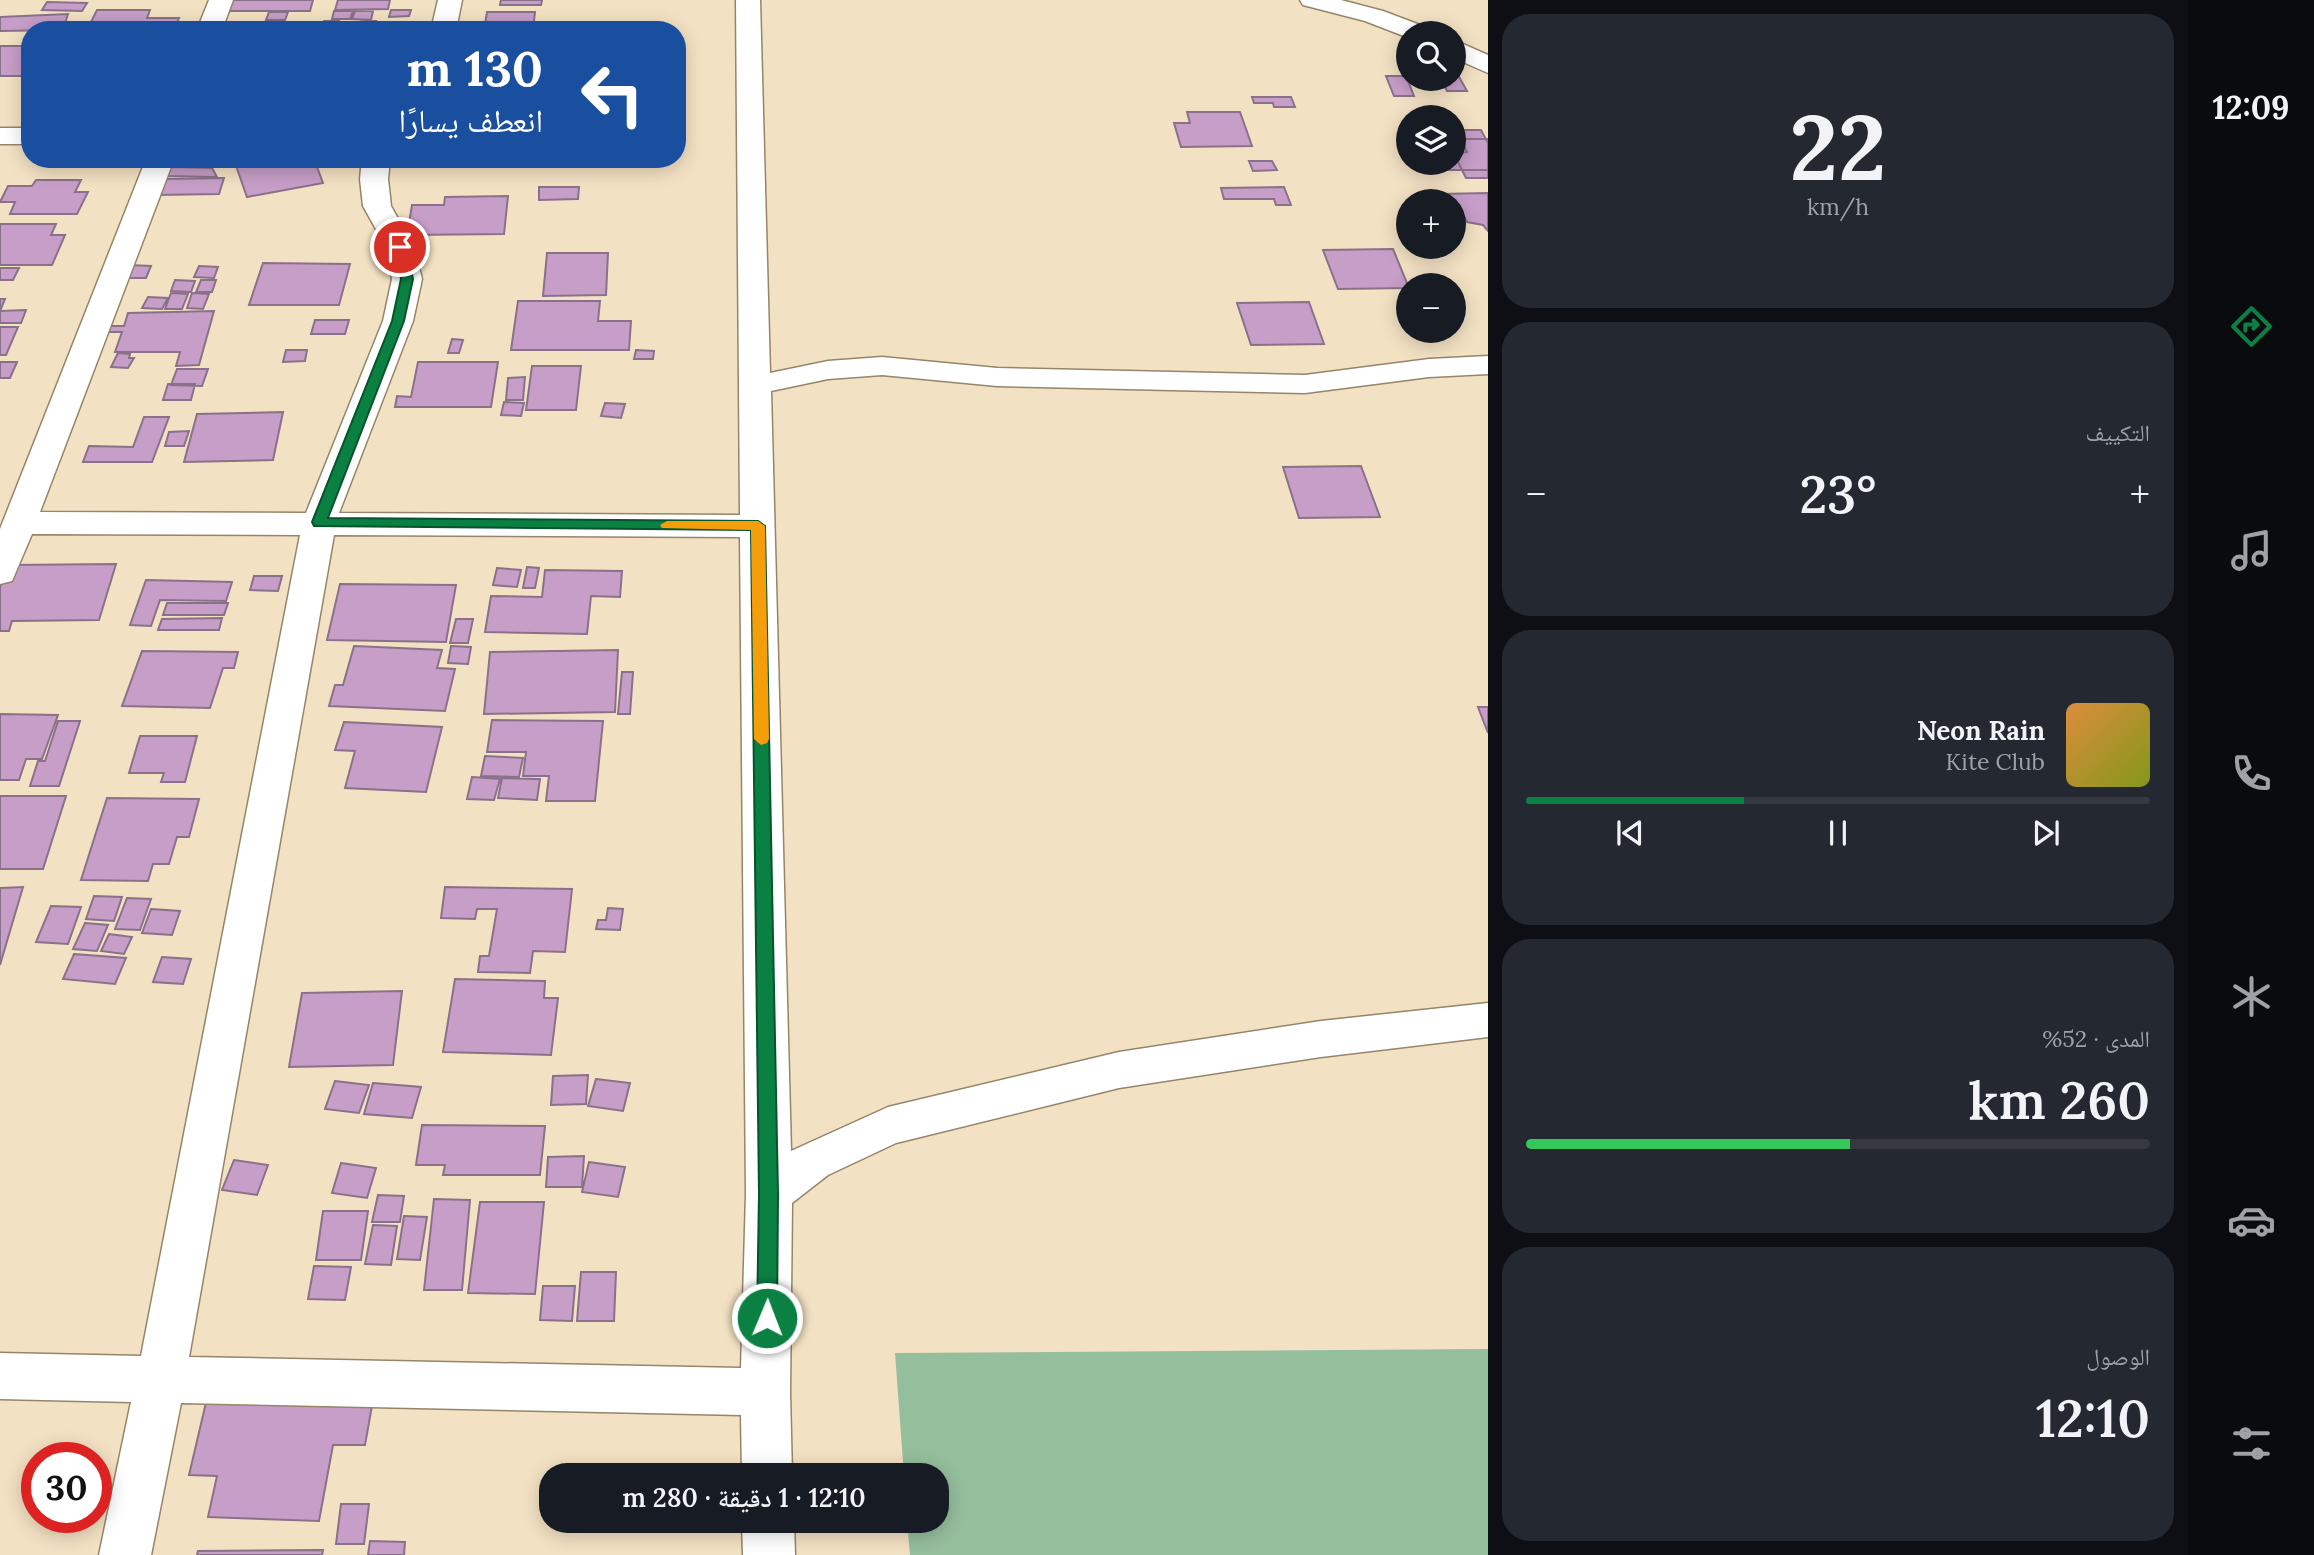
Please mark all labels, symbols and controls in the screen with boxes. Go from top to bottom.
map controls [1396,21,1466,343]
button: search [1396,21,1466,91]
text: 130 m [407,37,543,99]
icon: left [567,49,658,140]
text: 12:09 [2213,87,2289,128]
text: 22 [1790,88,1887,205]
text: انعطف يسارًا [398,100,543,141]
button: layers [1396,105,1466,175]
button: + [1396,189,1466,259]
text: km/h [1807,192,1869,221]
pin [370,217,430,277]
icon: arrive [381,228,419,266]
button: − [1396,273,1466,343]
icon: directions [2227,302,2276,351]
text: التكييف [2085,418,2150,447]
text: 23° [1800,461,1876,527]
text: − [1526,470,1546,518]
text: + [2130,470,2150,518]
icon: music [2227,526,2276,575]
text: Neon Rain [1917,714,2045,747]
text: Kite Club [1946,747,2045,776]
icon: phone [2227,749,2276,798]
icon: previous [1611,814,1649,852]
icon: pause [1819,814,1857,852]
icon: next [2027,814,2065,852]
icon: climate [2227,972,2276,1021]
text: المدى · 52% [2042,1024,2150,1053]
text: 260 km [1968,1067,2150,1133]
icon: car [2227,1196,2276,1245]
position arrow [730,1281,804,1355]
text: الوصول [2086,1342,2150,1371]
text: 12:10 [2036,1385,2150,1451]
icon: filters [2227,1419,2276,1468]
speed limit sign: 30 [21,1442,112,1533]
text: 12:10 · 1 دقيقة · 280 m [622,1481,866,1514]

